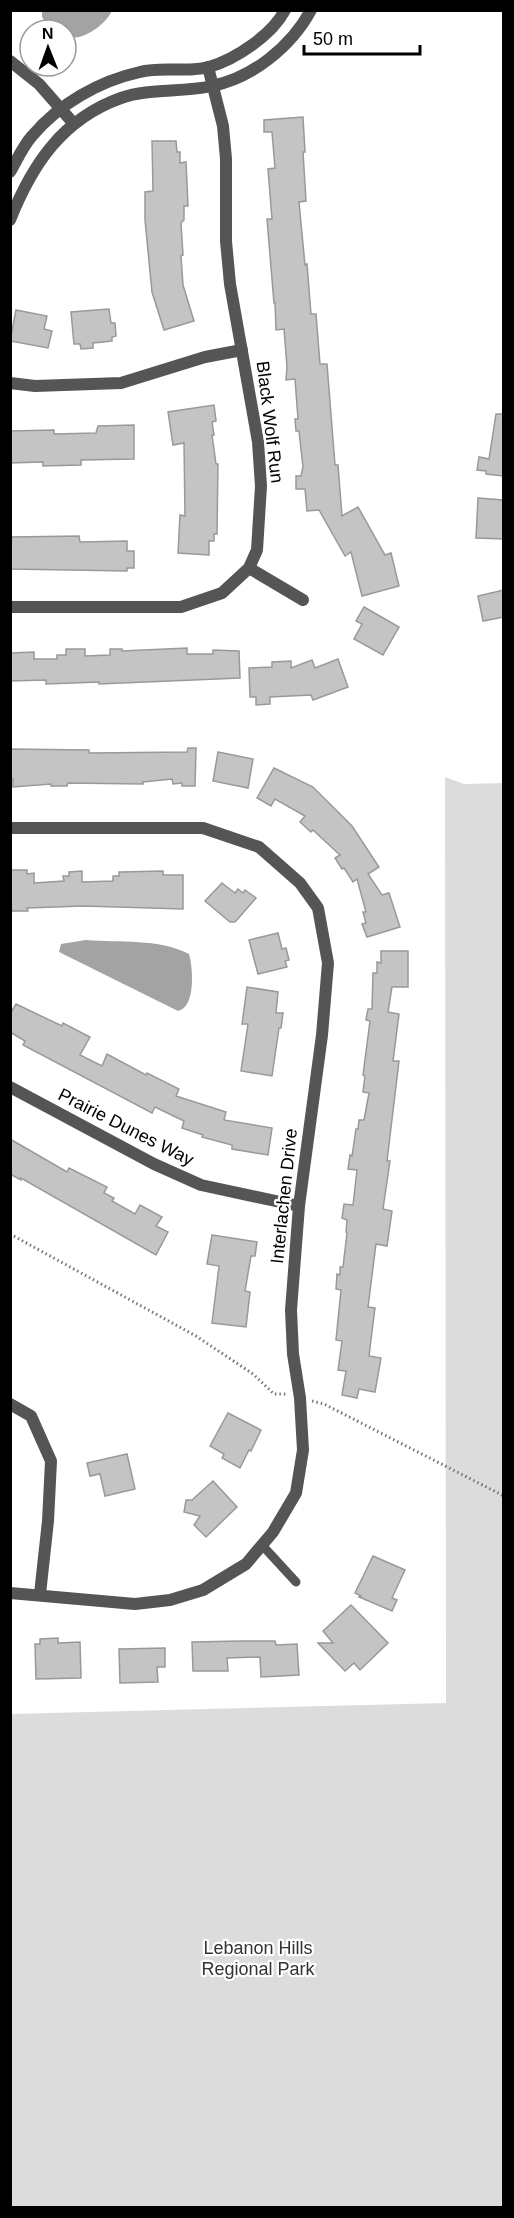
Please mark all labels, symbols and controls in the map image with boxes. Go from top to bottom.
north arrow [18,18,78,78]
scale bar [304,18,420,56]
text: N [42,25,54,42]
text: 50 m [313,29,353,49]
street label: Black Wolf Run [253,360,287,484]
street label: Prairie Dunes Way [55,1084,197,1170]
street label: Interlachen Drive [267,1127,301,1265]
park label: Lebanon Hills Regional Park [201,1938,316,1979]

